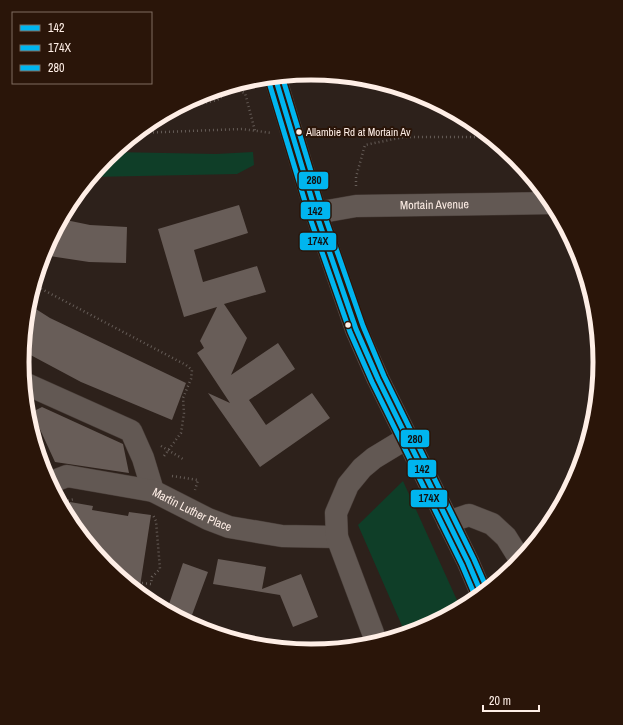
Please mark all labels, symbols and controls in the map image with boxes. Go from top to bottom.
legend [12,12,152,84]
text: 142 [48,20,64,36]
text: 174X [48,40,71,56]
text: 280 [48,60,64,76]
place label: Allambie Rd at Mortain Av [305,125,411,139]
marker: Allambie Rd at Mortain Av [294,127,304,137]
line badge: 280 [298,171,329,190]
text: 280 [306,173,322,187]
street label: Mortain Avenue [400,196,469,213]
line badge: 142 [300,201,331,220]
text: 142 [307,204,323,218]
line badge: 174X [299,232,337,251]
text: 174X [307,234,329,248]
unlabelled marker [343,320,353,330]
line badge: 280 [400,429,430,448]
text: 280 [407,432,423,446]
line badge: 142 [407,459,437,478]
text: 142 [414,462,430,476]
street label: Martin Luther Place [150,484,234,535]
line badge: 174X [410,489,448,508]
text: 174X [418,491,440,505]
scale bar [483,687,539,713]
text: 20 m [489,693,511,709]

